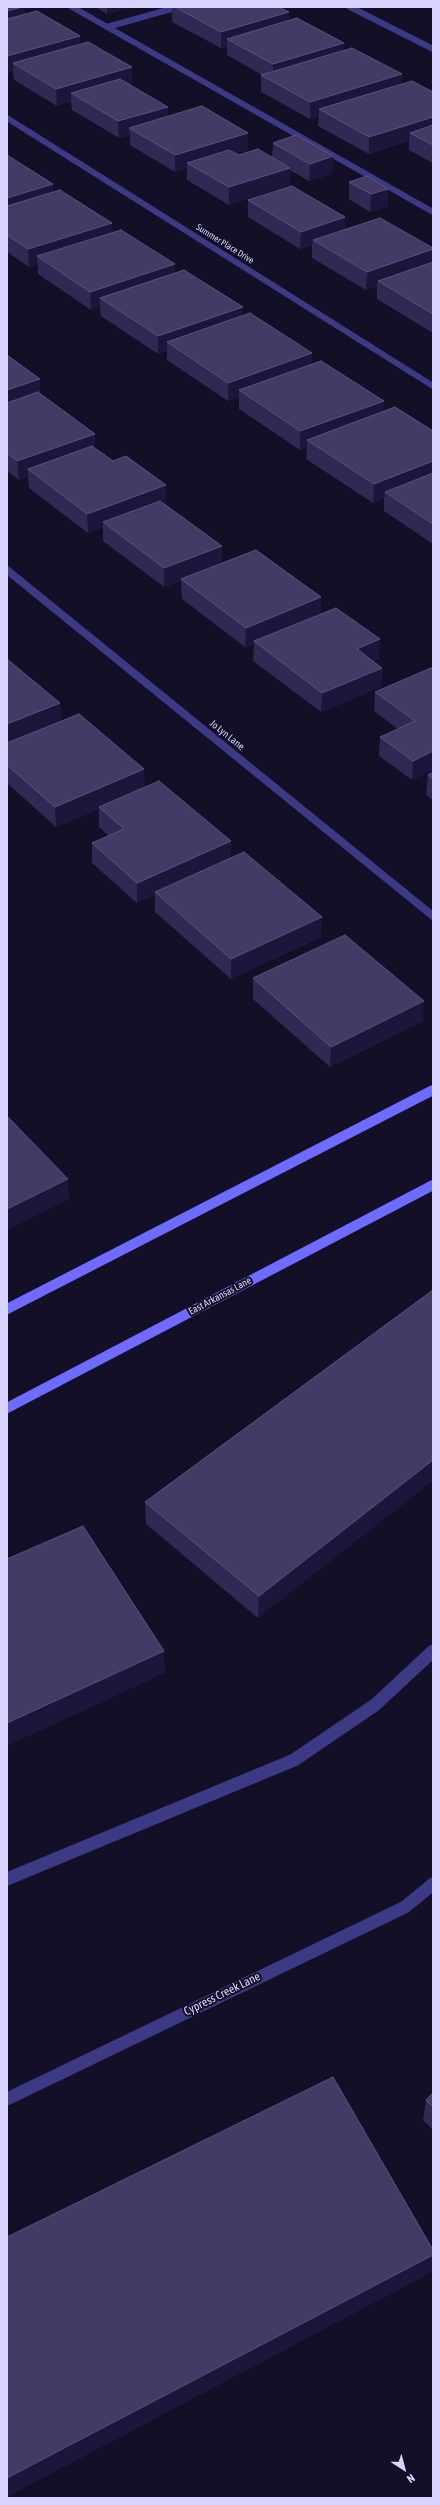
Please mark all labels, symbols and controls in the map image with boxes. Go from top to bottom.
street label: Summer Place Drive [194,222,256,266]
street label: Jo Lyn Lane [207,717,247,753]
street label: East Arkansas Lane [187,1274,253,1318]
street label: Cypress Creek Lane [181,1969,263,2019]
north arrow [384,2449,424,2489]
text: N [405,2472,417,2485]

